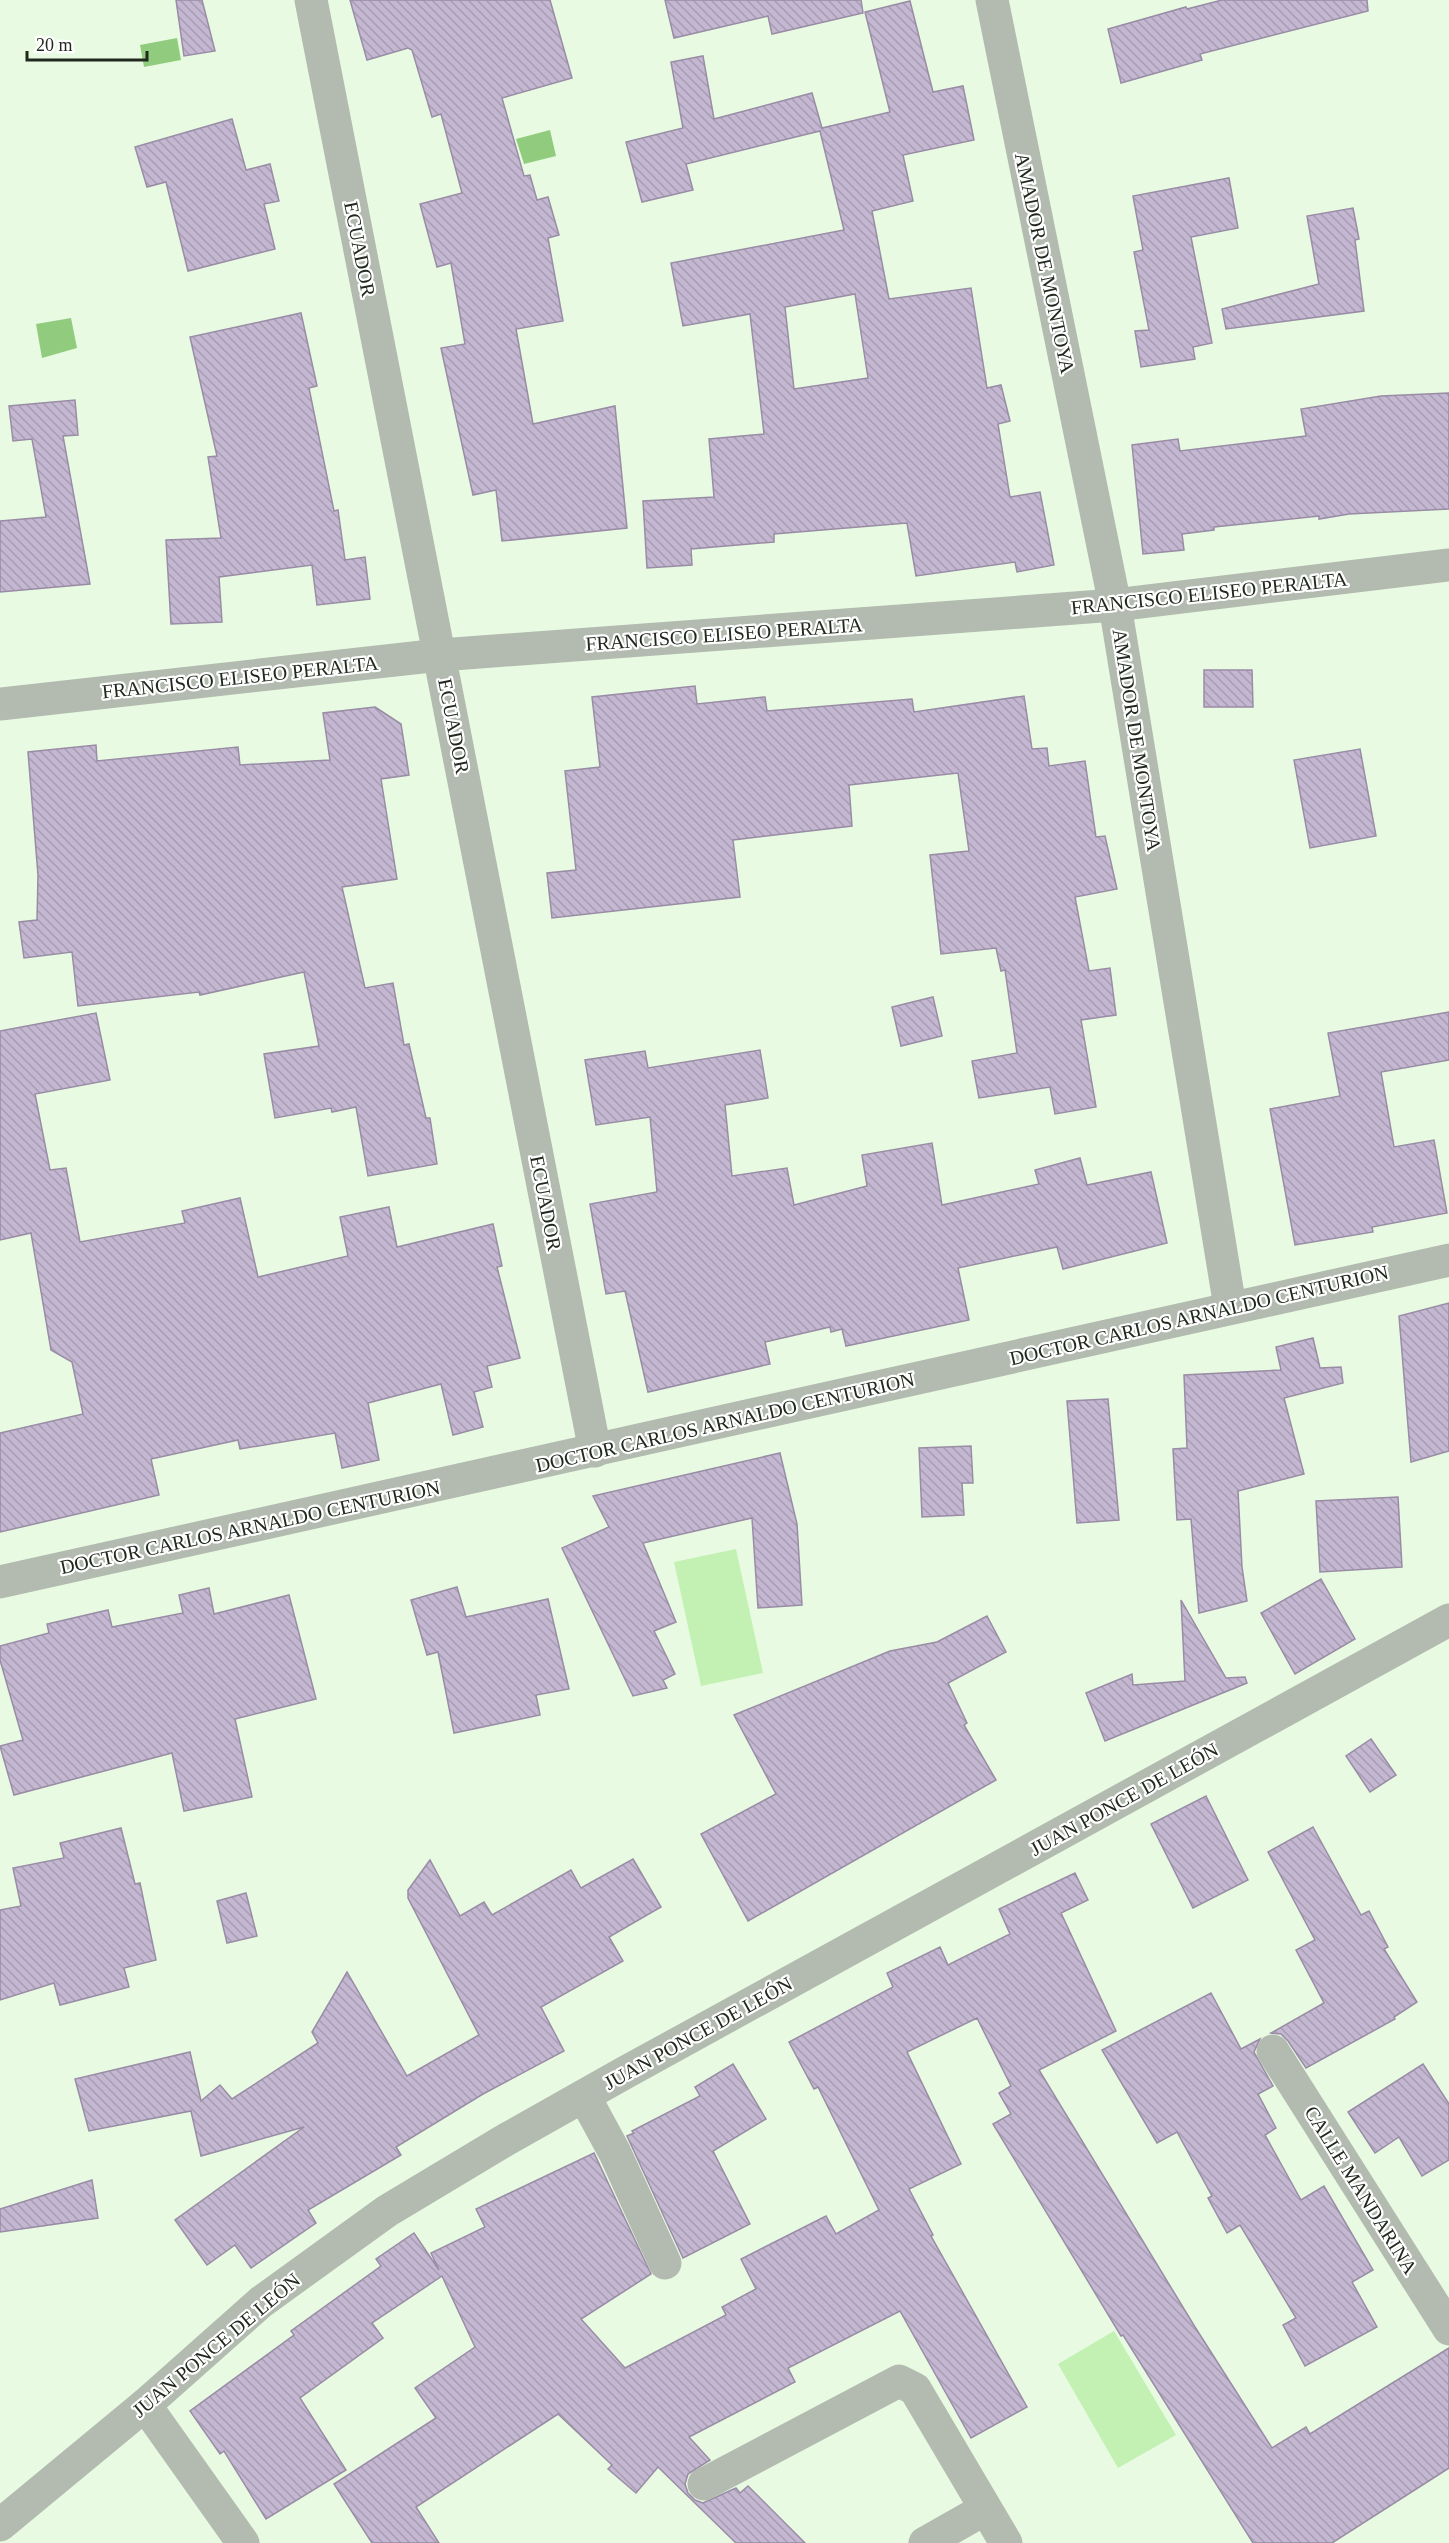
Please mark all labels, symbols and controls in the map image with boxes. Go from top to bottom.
scale bar [27,24,147,62]
text: 20 m [36,35,73,55]
street label: AMADOR DE MONTOYA [1011,151,1079,376]
street label: ECUADOR [340,199,380,299]
street label: FRANCISCO ELISEO PERALTA [1070,567,1349,618]
street label: FRANCISCO ELISEO PERALTA [585,613,864,655]
street label: AMADOR DE MONTOYA [1109,627,1166,853]
street label: FRANCISCO ELISEO PERALTA [101,651,380,702]
street label: ECUADOR [434,676,474,776]
street label: ECUADOR [526,1153,566,1253]
street label: DOCTOR CARLOS ARNALDO CENTURION [1007,1261,1391,1369]
street label: DOCTOR CARLOS ARNALDO CENTURION [533,1368,917,1476]
street label: DOCTOR CARLOS ARNALDO CENTURION [58,1476,442,1578]
street label: JUAN PONCE DE LEÓN [1026,1737,1222,1860]
street label: JUAN PONCE DE LEÓN [600,1971,796,2094]
street label: CALLE MANDARINA [1300,2102,1422,2279]
street label: JUAN PONCE DE LEÓN [127,2268,304,2421]

